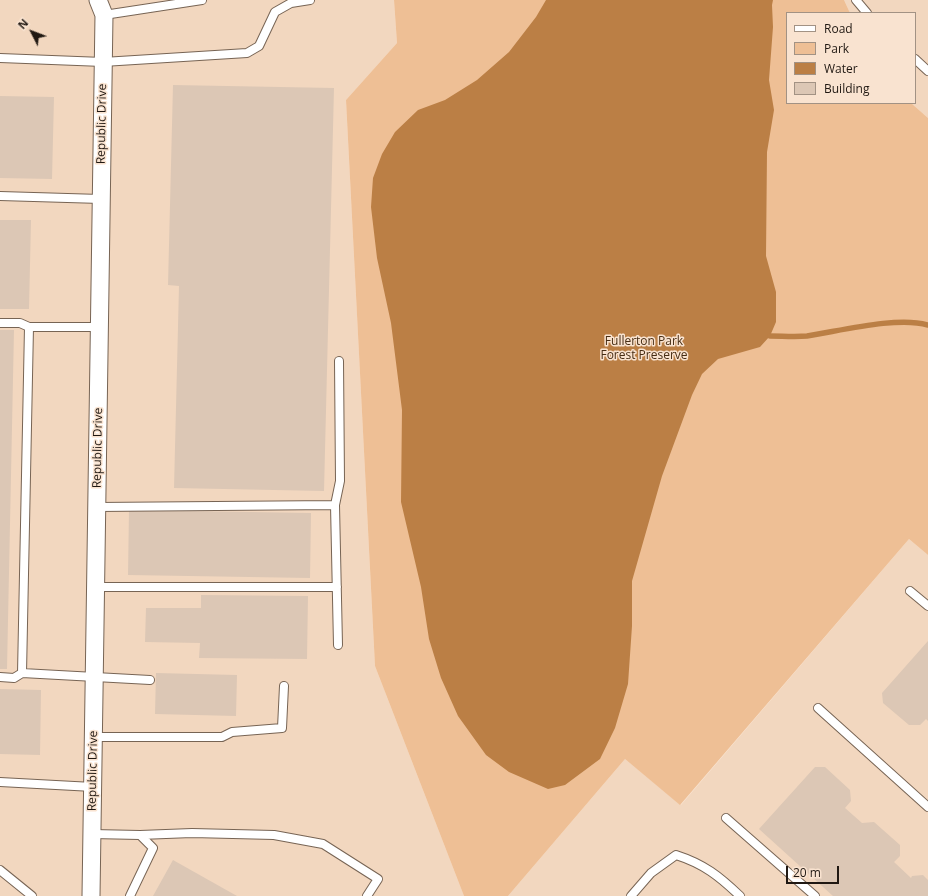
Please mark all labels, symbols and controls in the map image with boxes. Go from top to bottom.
north arrow [12,12,52,52]
legend [786,12,916,104]
text: N [14,15,31,32]
text: Road [824,20,853,37]
text: Park [824,40,849,57]
text: Water [824,60,858,77]
text: Building [824,80,869,97]
street label: Republic Drive [94,84,110,164]
park label: Fullerton Park Forest Preserve [600,335,688,363]
street label: Republic Drive [90,408,106,488]
street label: Republic Drive [85,731,101,811]
scale bar [788,858,841,884]
text: 20 m [793,864,821,881]

